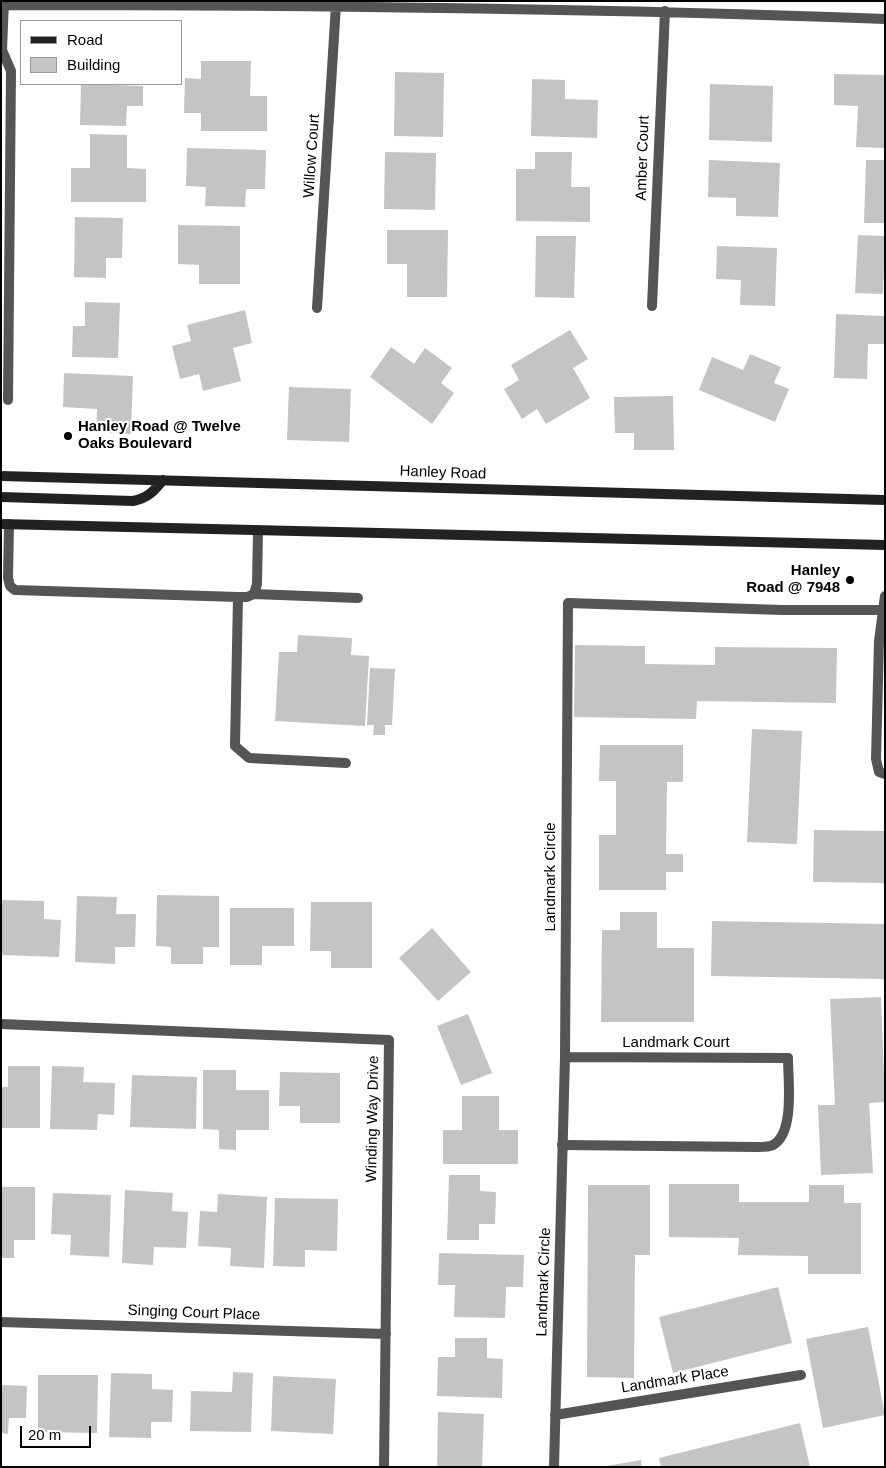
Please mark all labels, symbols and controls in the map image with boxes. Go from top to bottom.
legend [20,20,182,85]
text: Road [67,31,103,48]
text: Building [67,56,120,73]
street label: Willow Court [300,113,324,199]
street label: Amber Court [633,115,653,201]
place label: Hanley Road @ Twelve Oaks Boulevard [78,418,241,453]
marker: Hanley Road @ Twelve Oaks Boulevard [62,430,74,442]
street label: Hanley Road [399,462,487,484]
place label: Hanley Road @ 7948 [746,562,840,597]
marker: Hanley Road @ 7948 [844,574,856,586]
street label: Landmark Circle [542,822,560,932]
street label: Landmark Court [622,1034,730,1052]
street label: Winding Way Drive [363,1055,383,1183]
street label: Landmark Circle [533,1227,555,1337]
street label: Singing Court Place [127,1302,261,1324]
street label: Landmark Place [620,1363,730,1397]
scale bar [22,1416,94,1448]
text: 20 m [28,1426,61,1443]

